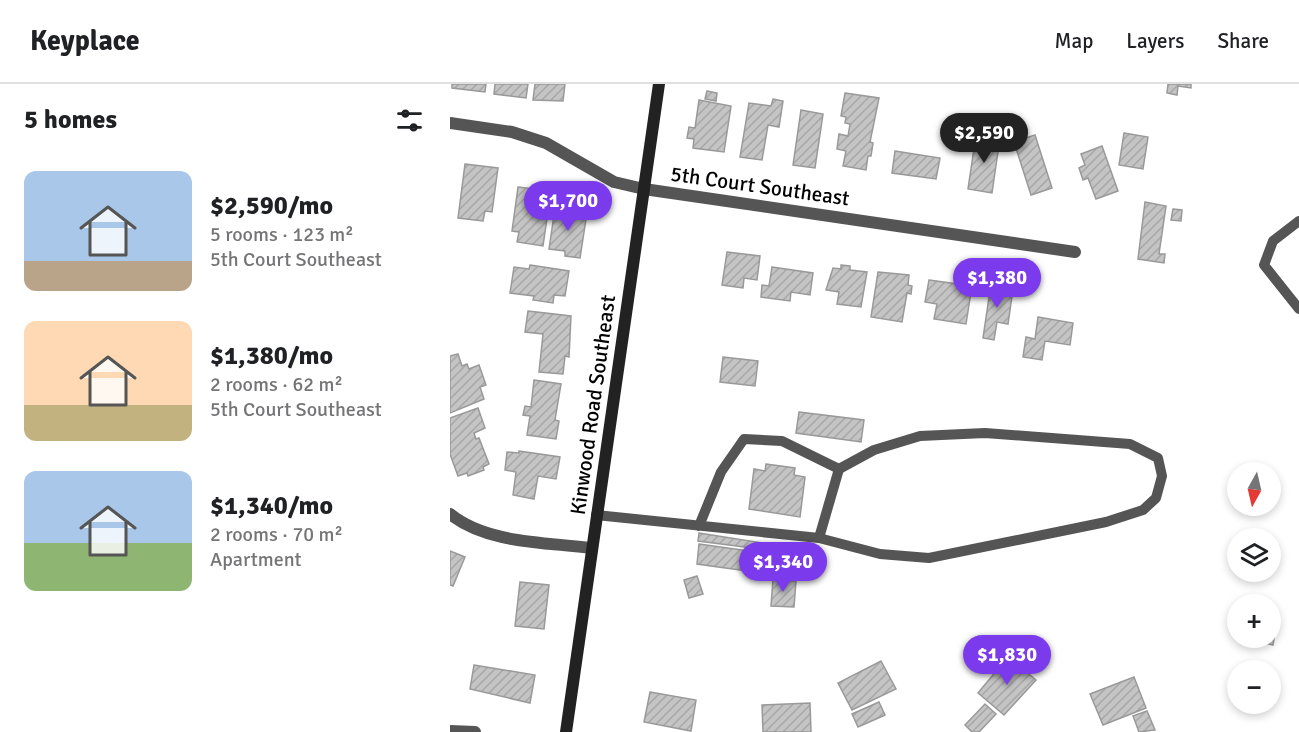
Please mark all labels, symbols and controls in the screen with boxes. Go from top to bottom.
text: Keyplace [30,24,140,58]
text: Map [1055,28,1093,54]
text: Layers [1126,28,1184,54]
text: Share [1217,28,1269,54]
text: 5 homes [24,104,117,136]
icon: filters [393,104,426,137]
pin: $2,590 [935,113,1033,164]
text: $2,590 [954,120,1014,145]
street label: 5th Court Southeast [669,161,851,211]
pin: $1,700 [519,181,617,232]
text: $1,700 [538,188,598,213]
text: $2,590/mo [210,190,333,222]
icon: home [72,195,144,267]
text: 5 rooms · 123 m² [210,222,354,247]
text: 5th Court Southeast [210,247,382,272]
pin: $1,380 [948,258,1046,309]
text: $1,380 [967,265,1027,290]
street label: Kinwood Road Southeast [565,293,621,517]
text: $1,380/mo [210,340,333,372]
icon: home [72,345,144,417]
text: 2 rooms · 62 m² [210,372,343,397]
text: 5th Court Southeast [210,397,382,422]
north arrow [1227,462,1281,516]
map controls [1227,462,1281,714]
text: $1,340/mo [210,490,333,522]
icon: home [72,495,144,567]
text: 2 rooms · 70 m² [210,522,343,547]
button: layers [1227,528,1281,582]
pin: $1,340 [734,542,832,593]
text: Apartment [210,547,302,572]
text: $1,340 [753,549,813,574]
button: + [1227,594,1281,648]
pin: $1,830 [958,635,1056,686]
text: $1,830 [977,642,1037,667]
button: − [1227,660,1281,714]

